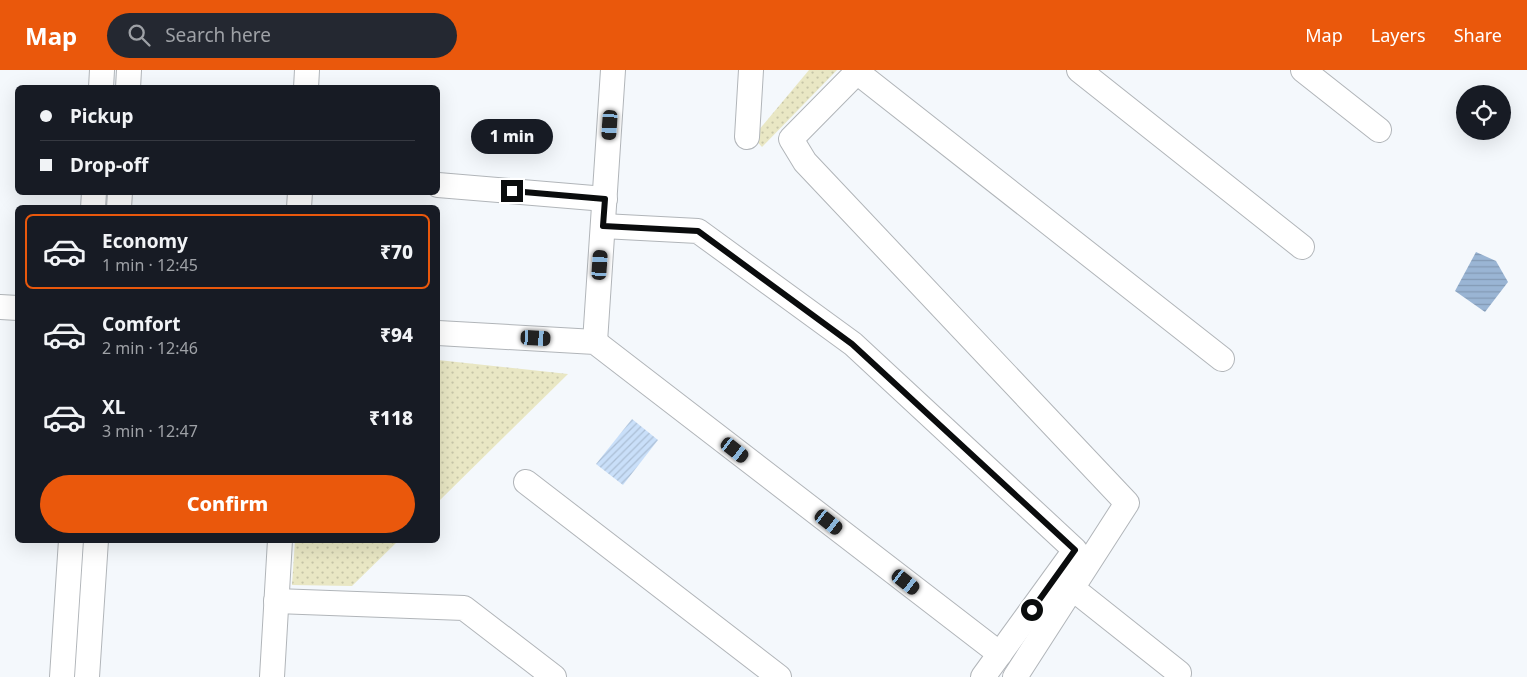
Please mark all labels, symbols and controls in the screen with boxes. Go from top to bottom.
search box [107,13,457,58]
text: Map [25,19,77,52]
icon: search [125,21,153,49]
text: Search here [165,22,271,48]
text: Map [1305,23,1343,47]
text: Layers [1371,23,1426,47]
text: Share [1454,23,1502,47]
map controls [1456,85,1511,140]
button: locate [1456,85,1511,140]
text: Pickup [70,103,133,129]
car [601,110,618,140]
callout: 1 min [471,118,553,154]
text: 1 min [490,125,534,147]
text: Drop-off [70,152,149,178]
route end [501,180,523,202]
text: Economy [102,228,188,254]
icon: car [42,229,87,274]
text: ₹70 [380,239,413,265]
car [591,250,608,280]
text: 1 min · 12:45 [102,254,198,276]
text: Comfort [102,311,181,337]
icon: car [42,312,87,357]
text: ₹94 [380,322,413,348]
car [520,330,551,346]
text: 2 min · 12:46 [102,337,198,359]
text: XL [102,394,125,420]
icon: car [42,395,87,440]
text: ₹118 [369,405,413,431]
text: 3 min · 12:47 [102,420,198,442]
car [718,435,751,465]
button: Confirm [40,475,415,533]
car [812,507,845,537]
car [889,567,922,597]
route start [1021,599,1043,621]

